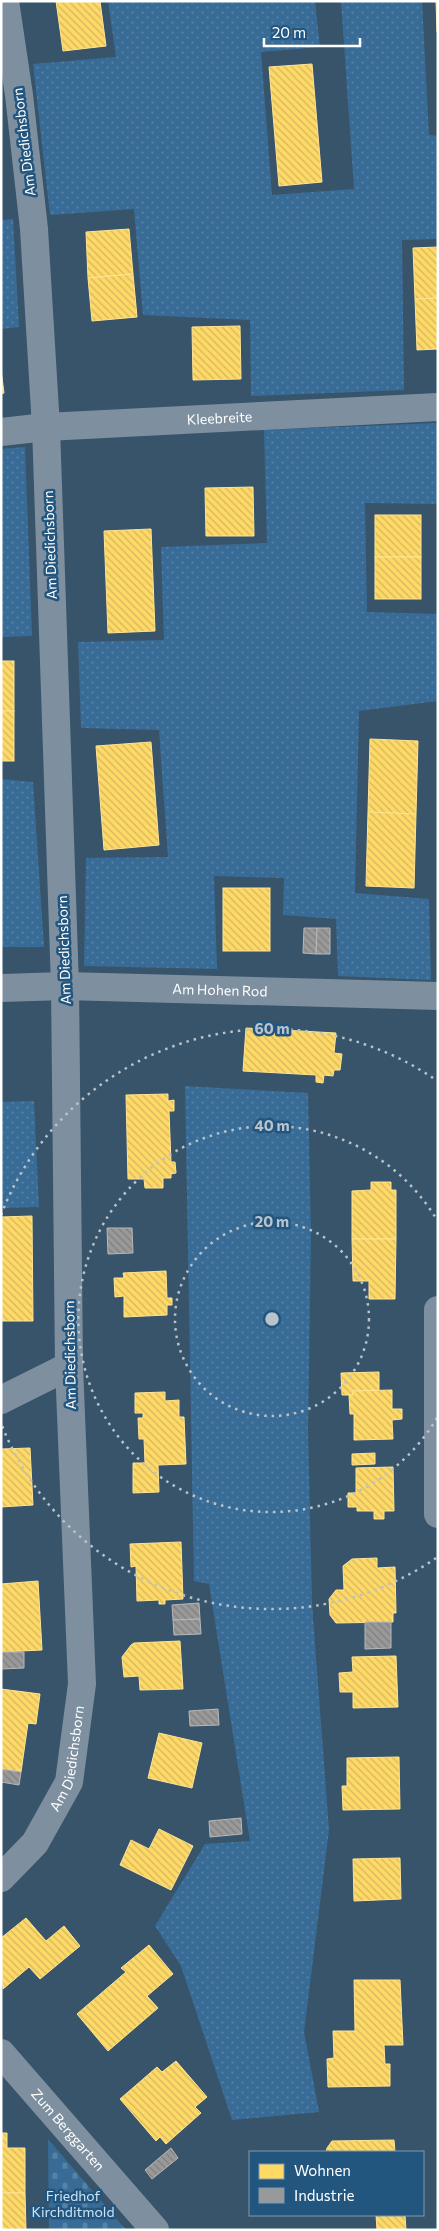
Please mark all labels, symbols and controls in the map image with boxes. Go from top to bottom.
scale bar [264,15,360,47]
text: 20 m [272,23,306,41]
street label: Am Diedichsborn [8,87,39,197]
street label: Kleebreite [186,407,253,428]
street label: Am Diedichsborn [39,490,60,600]
street label: Am Diedichsborn [53,895,74,1005]
street label: Am Hohen Rod [172,980,268,999]
text: 60 m [254,1019,290,1037]
text: 40 m [254,1116,290,1134]
text: 20 m [255,1212,289,1230]
street label: Am Diedichsborn [60,1300,79,1410]
centre of rings [263,1310,281,1328]
street label: Am Diedichsborn [45,1705,87,1814]
street label: Zum Berggarten [28,2085,109,2174]
legend [249,2151,424,2216]
text: Wohnen [294,2161,351,2179]
text: Industrie [294,2186,355,2204]
park label: Friedhof Kirchditmold [32,2187,114,2220]

